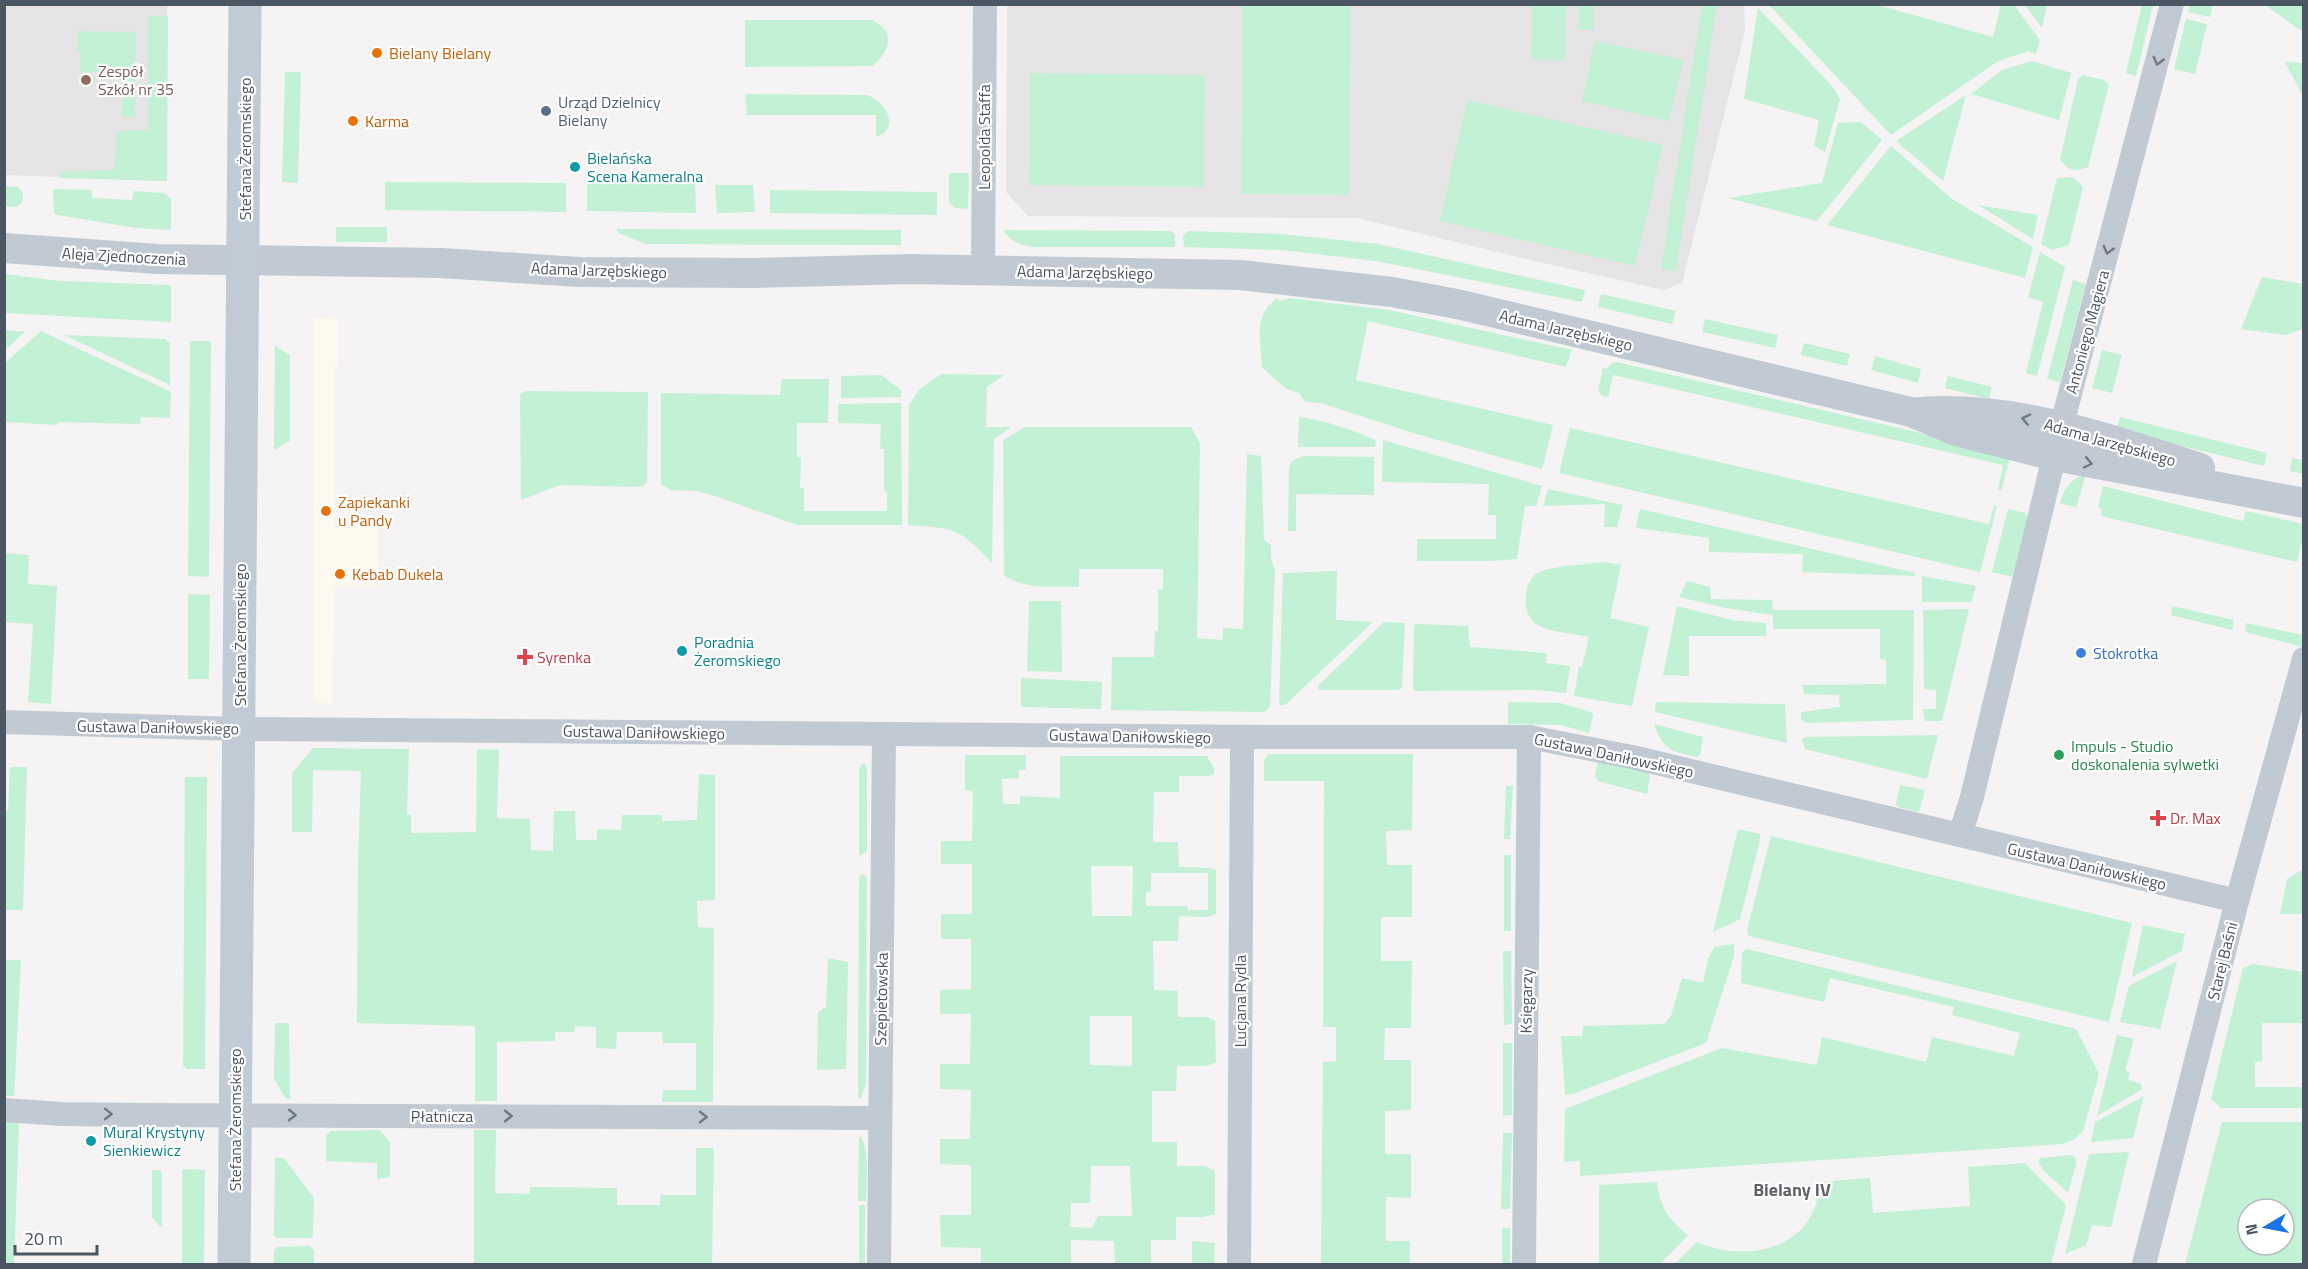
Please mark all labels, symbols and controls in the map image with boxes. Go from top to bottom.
place label: Bielany Bielany [389,41,492,65]
marker: Bielany Bielany [370,46,384,60]
one-way arrow [2152,56,2165,66]
place label: Zespół Szkół nr 35 [98,59,174,101]
marker: Zespół Szkół nr 35 [79,73,93,87]
street label: Stefana Żeromskiego [233,78,257,220]
street label: Leopolda Staffa [972,84,996,190]
place label: Urząd Dzielnicy Bielany [558,90,661,132]
marker: Urząd Dzielnicy Bielany [539,104,553,118]
place label: Karma [365,109,409,133]
marker: Karma [346,114,360,128]
place label: Bielańska Scena Kameralna [587,146,703,188]
marker: Bielańska Scena Kameralna [568,160,582,174]
street label: Aleja Zjednoczenia [61,241,187,271]
one-way arrow [2103,245,2116,255]
street label: Adama Jarzębskiego [531,256,667,284]
street label: Adama Jarzębskiego [1017,259,1153,285]
street label: Antoniego Magiera [2059,267,2115,397]
street label: Adama Jarzębskiego [1497,303,1635,357]
street label: Adama Jarzębskiego [2041,412,2179,472]
one-way arrow [2021,413,2031,426]
one-way arrow [2083,456,2093,469]
place label: Zapiekanki u Pandy [338,490,410,532]
marker: Zapiekanki u Pandy [319,504,333,518]
place label: Kebab Dukela [352,562,443,586]
street label: Stefana Żeromskiego [228,564,252,706]
marker: Kebab Dukela [333,567,347,581]
place label: Poradnia Żeromskiego [694,630,781,672]
place label: Stokrotka [2093,641,2158,665]
marker: Poradnia Żeromskiego [675,644,689,658]
place label: Syrenka [537,645,591,669]
marker: Stokrotka [2074,646,2088,660]
marker: Syrenka [518,650,532,664]
street label: Gustawa Daniłowskiego [77,714,239,740]
street label: Gustawa Daniłowskiego [563,719,725,745]
street label: Gustawa Daniłowskiego [1049,723,1211,749]
street label: Gustawa Daniłowskiego [1532,726,1696,784]
place label: Impuls - Studio doskonalenia sylwetki [2071,734,2219,776]
marker: Impuls - Studio doskonalenia sylwetki [2052,748,2066,762]
place label: Dr. Max [2170,806,2221,830]
marker: Dr. Max [2151,811,2165,825]
street label: Gustawa Daniłowskiego [2005,836,2169,896]
street label: Starej Baśni [2201,919,2243,1003]
street label: Szepietowska [868,952,894,1046]
street label: Lucjana Rydla [1228,955,1252,1047]
street label: Księgarzy [1513,968,1539,1034]
street label: Stefana Żeromskiego [223,1049,247,1191]
street label: Płatnicza [411,1104,473,1128]
one-way arrow [103,1108,112,1120]
one-way arrow [288,1109,297,1121]
one-way arrow [504,1110,513,1122]
one-way arrow [699,1111,708,1123]
place label: Mural Krystyny Sienkiewicz [103,1120,205,1162]
marker: Mural Krystyny Sienkiewicz [84,1134,98,1148]
district label: Bielany IV [1753,1176,1831,1203]
north arrow [2236,1197,2296,1257]
scale bar [15,1218,98,1256]
text: N [2238,1222,2264,1237]
text: 20 m [24,1225,63,1252]

